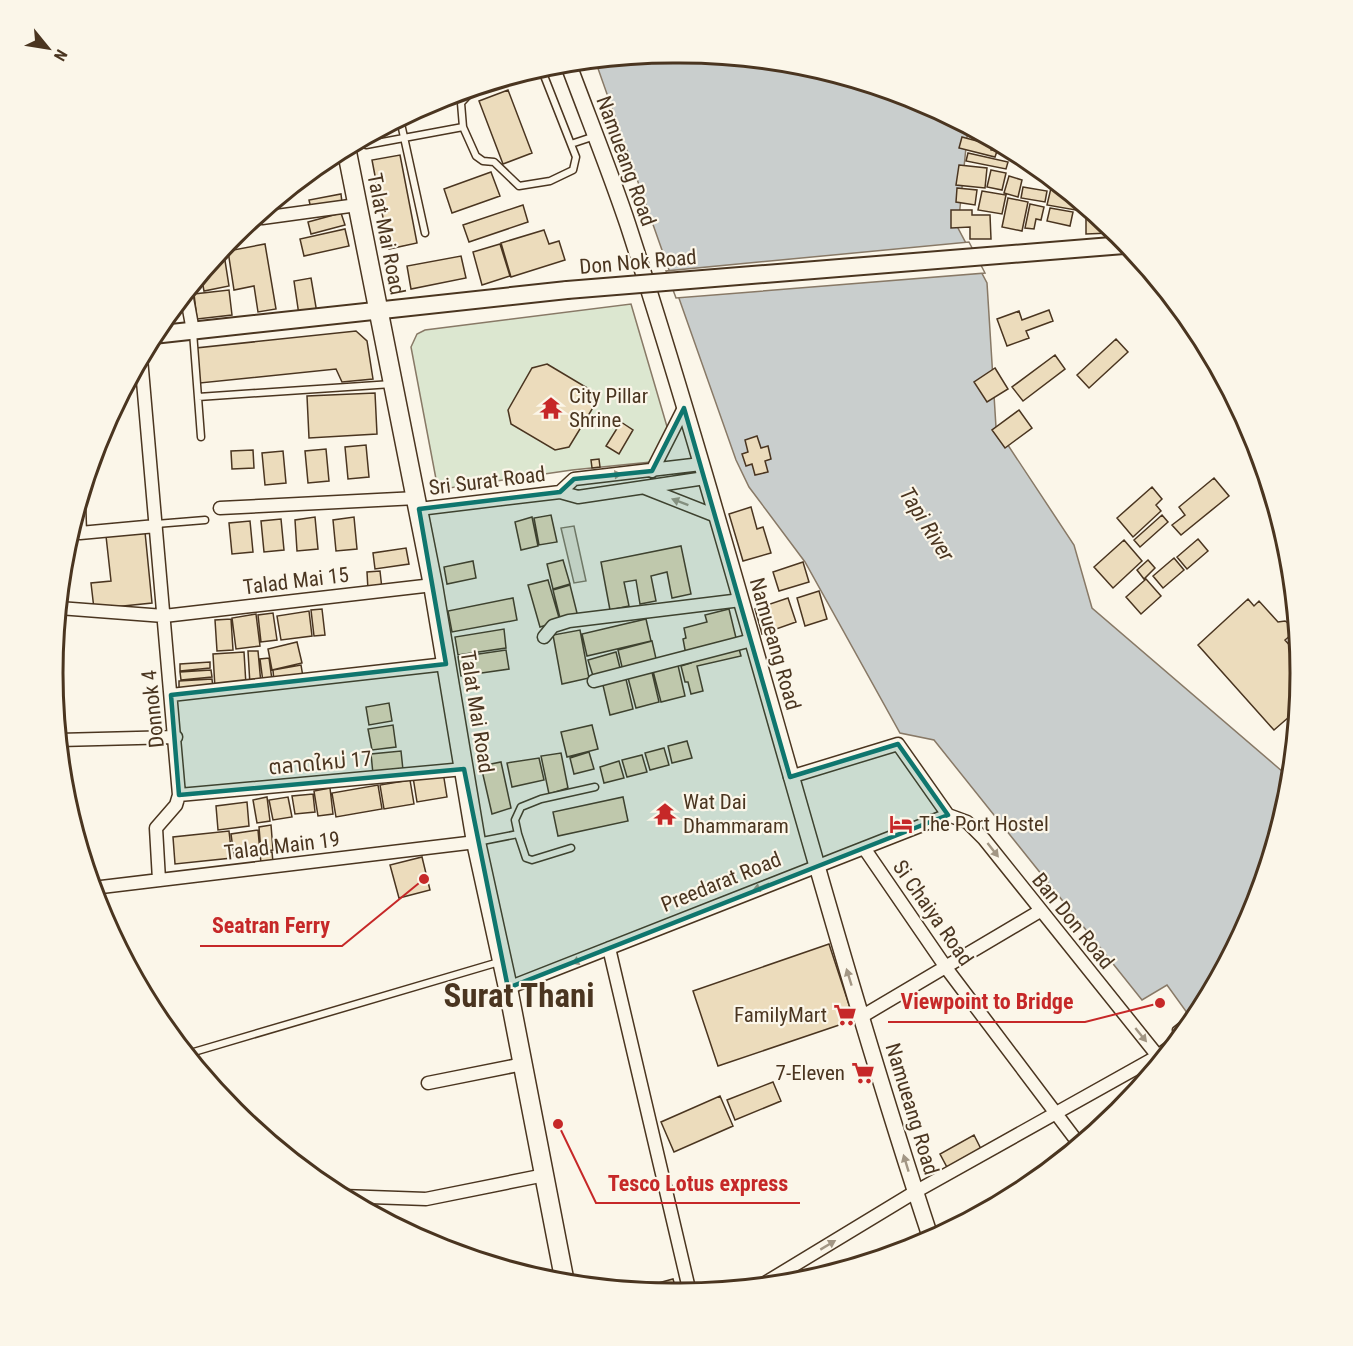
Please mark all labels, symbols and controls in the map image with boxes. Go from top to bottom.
north arrow [18,18,78,78]
text: N [50,46,71,64]
street label: Namueang Road [591,93,661,229]
street label: Talat Mai Road [362,171,410,297]
street label: Don Nok Road [578,245,698,279]
place label: City Pillar Shrine [569,384,648,432]
temple icon: City Pillar Shrine [538,395,564,421]
street label: Sri Surat Road [427,462,547,500]
one-way arrow [603,470,622,480]
water label: Tapi River [895,482,960,566]
one-way arrow [671,497,689,506]
street label: Talad Mai 15 [242,563,350,599]
street label: Namueang Road [745,575,805,713]
street label: Talat Mai Road [455,649,499,775]
street label: Donnok 4 [137,669,169,749]
street label: ตลาดใหม่ 17 [267,747,373,779]
place label: Wat Dai Dhammaram [683,790,789,838]
temple icon: Wat Dai Dhammaram [652,801,678,827]
hotel icon: The Port Hostel [888,811,914,837]
place label: The Port Hostel [919,812,1049,836]
street label: Talad Main 19 [223,827,341,865]
one-way arrow [986,843,998,858]
street label: Preedarat Road [658,847,784,917]
street label: Si Chaiya Road [888,856,978,970]
street label: Ban Don Road [1027,868,1119,974]
one-way arrow [752,883,770,892]
callout: Seatran Ferry [200,906,342,946]
text: Seatran Ferry [212,913,330,938]
one-way arrow [571,955,589,965]
one-way arrow [844,968,853,986]
district label: Surat Thani [443,976,595,1015]
callout: Viewpoint to Bridge [888,982,1085,1022]
text: Viewpoint to Bridge [901,989,1073,1014]
supermarket icon: FamilyMart [832,1002,858,1028]
place label: FamilyMart [734,1003,827,1027]
one-way arrow [1134,1027,1147,1042]
street label: Namueang Road [881,1040,943,1178]
supermarket icon: 7-Eleven [850,1060,876,1086]
place label: 7-Eleven [776,1061,845,1085]
one-way arrow [901,1154,910,1172]
callout: Tesco Lotus express [596,1163,800,1203]
text: Tesco Lotus express [608,1171,788,1196]
one-way arrow [820,1240,836,1251]

